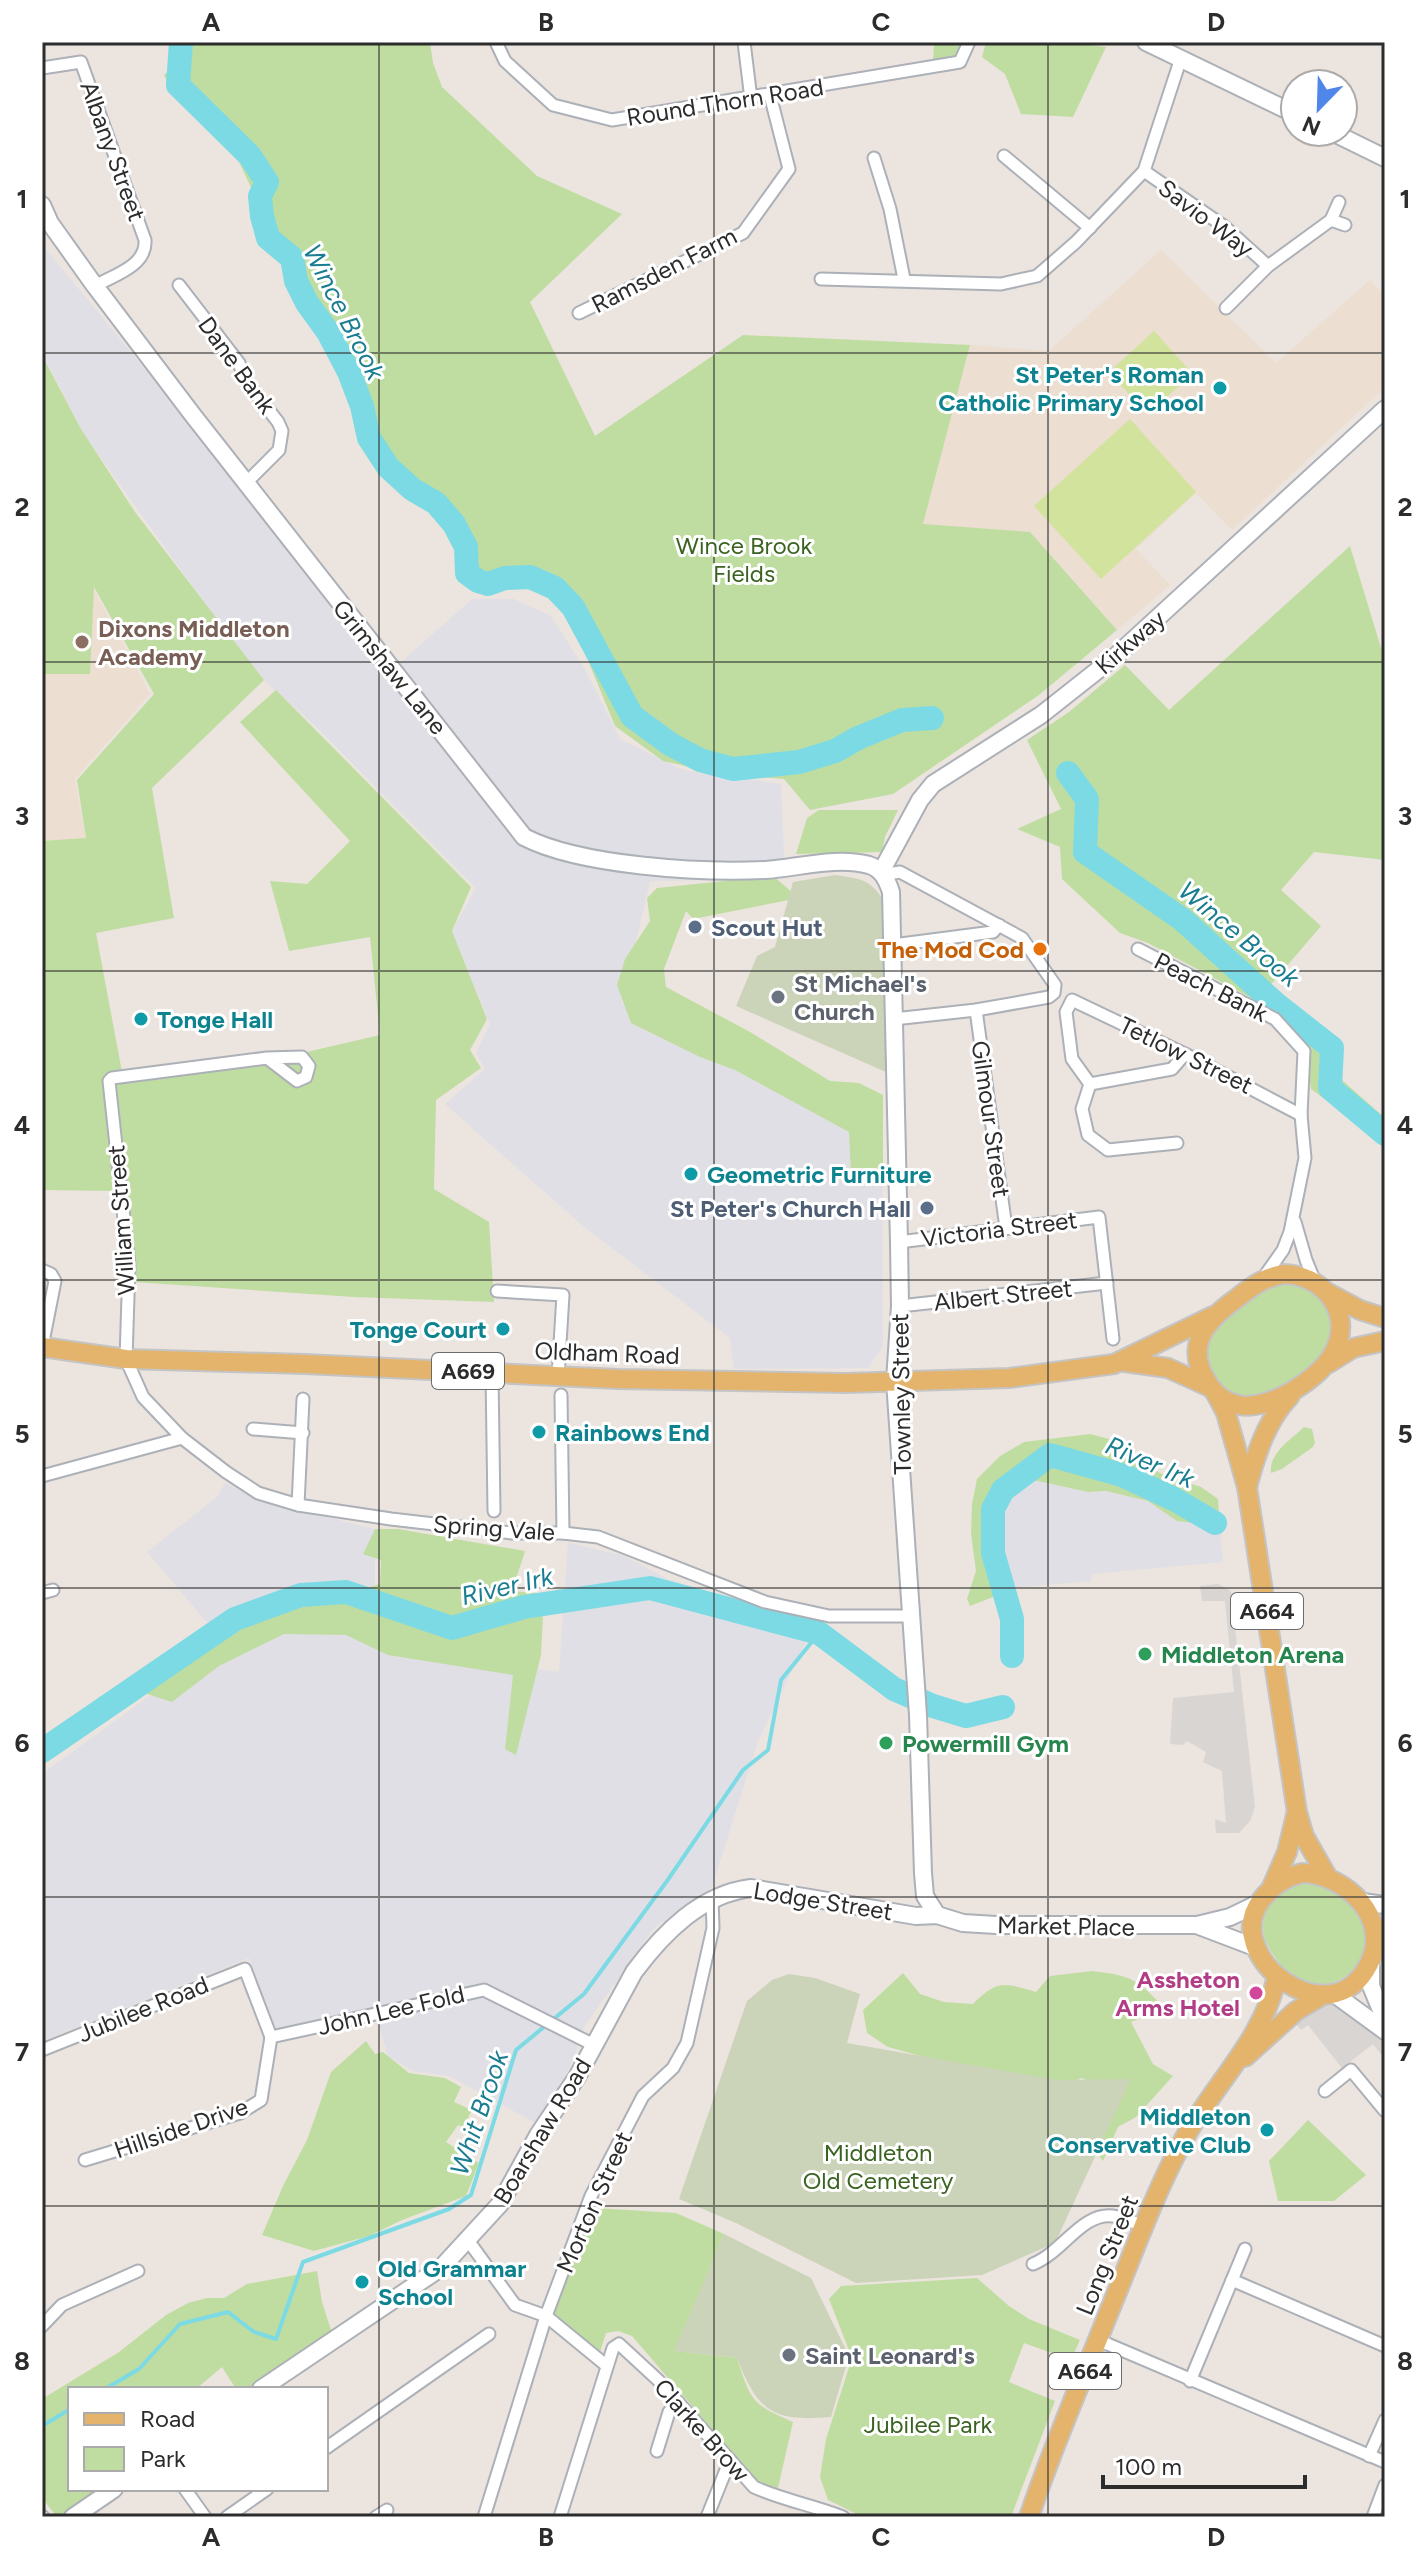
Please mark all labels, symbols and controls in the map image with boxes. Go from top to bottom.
text: A [202,6,221,38]
text: B [538,6,554,38]
text: C [872,6,891,38]
text: D [1207,6,1225,38]
north arrow [1279,68,1359,148]
street label: Round Thorn Road [624,72,826,132]
street label: Albany Street [74,77,152,225]
text: N [1298,110,1324,142]
street label: Savio Way [1153,173,1260,263]
text: 1 [17,183,27,215]
text: 1 [1400,183,1410,215]
street label: Ramsden Farm [587,221,741,319]
water label: Wince Brook [296,239,392,386]
street label: Dane Bank [192,311,282,420]
place label: St Peter's Roman Catholic Primary School [938,360,1204,417]
marker: St Peter's Roman Catholic Primary School [1211,379,1229,397]
text: 2 [14,491,30,523]
text: 2 [1397,491,1413,523]
park label: Wince Brook Fields [676,531,812,588]
street label: Grimshaw Lane [327,594,453,740]
street label: Kirkway [1089,604,1171,680]
place label: Dixons Middleton Academy [98,614,290,671]
marker: Dixons Middleton Academy [73,633,91,651]
text: 3 [15,800,29,832]
text: 3 [1398,800,1412,832]
water label: Wince Brook [1172,874,1307,995]
place label: Scout Hut [711,913,823,942]
marker: Scout Hut [686,918,704,936]
place label: The Mod Cod [877,935,1024,964]
marker: The Mod Cod [1031,940,1049,958]
street label: Peach Bank [1150,946,1273,1028]
place label: St Michael's Church [794,969,927,1026]
marker: St Michael's Church [769,988,787,1006]
place label: Tonge Hall [157,1005,273,1034]
marker: Tonge Hall [132,1010,150,1028]
street label: Tetlow Street [1115,1010,1257,1100]
street label: Gilmour Street [966,1039,1016,1199]
text: 4 [14,1109,30,1141]
text: 4 [1397,1109,1413,1141]
street label: William Street [101,1144,141,1296]
place label: Geometric Furniture [707,1160,932,1189]
marker: Geometric Furniture [682,1165,700,1183]
place label: St Peter's Church Hall [670,1194,911,1223]
marker: St Peter's Church Hall [918,1199,936,1217]
street label: Victoria Street [919,1205,1079,1253]
street label: Albert Street [932,1273,1074,1317]
street label: Townley Street [885,1313,917,1475]
place label: Tonge Court [350,1315,487,1344]
marker: Tonge Court [494,1320,512,1338]
street label: Oldham Road [534,1336,680,1370]
road number: A669 [432,1353,504,1389]
text: 5 [14,1418,30,1450]
place label: Rainbows End [555,1418,710,1447]
text: 5 [1397,1418,1413,1450]
marker: Rainbows End [530,1423,548,1441]
water label: River Irk [1101,1429,1201,1496]
street label: Spring Vale [432,1509,556,1547]
water label: River Irk [458,1560,558,1612]
road number: A664 [1231,1593,1303,1629]
place label: Middleton Arena [1161,1640,1344,1669]
marker: Middleton Arena [1136,1645,1154,1663]
text: 6 [14,1727,30,1759]
text: 6 [1397,1727,1413,1759]
place label: Powermill Gym [902,1729,1069,1758]
marker: Powermill Gym [877,1734,895,1752]
street label: Lodge Street [751,1876,895,1926]
street label: Market Place [997,1910,1135,1942]
place label: Assheton Arms Hotel [1115,1965,1240,2022]
street label: Jubilee Road [74,1970,212,2048]
street label: John Lee Fold [315,1979,467,2041]
marker: Assheton Arms Hotel [1247,1984,1265,2002]
text: 7 [15,2036,29,2068]
text: 7 [1398,2036,1412,2068]
water label: Whit Brook [443,2045,516,2179]
street label: Boarshaw Road [487,2053,597,2209]
street label: Hillside Drive [110,2092,252,2164]
place label: Middleton Conservative Club [1048,2102,1251,2159]
marker: Middleton Conservative Club [1258,2121,1276,2139]
street label: Morton Street [550,2127,638,2277]
park label: Middleton Old Cemetery [803,2138,954,2195]
street label: Long Street [1070,2191,1144,2319]
place label: Old Grammar School [378,2254,526,2311]
marker: Old Grammar School [353,2273,371,2291]
place label: Saint Leonard's [805,2341,975,2370]
text: 8 [14,2345,30,2377]
text: 8 [1397,2345,1413,2377]
marker: Saint Leonard's [780,2346,798,2364]
road number: A664 [1049,2353,1121,2389]
street label: Clarke Brow [648,2373,756,2488]
legend [68,2387,328,2491]
text: Road [140,2404,195,2433]
park label: Jubilee Park [864,2410,993,2439]
scale bar [1103,2439,1305,2489]
text: Park [140,2444,186,2473]
text: 100 m [1115,2452,1182,2481]
text: A [202,2521,221,2553]
text: B [538,2521,554,2553]
text: C [872,2521,891,2553]
text: D [1207,2521,1225,2553]

